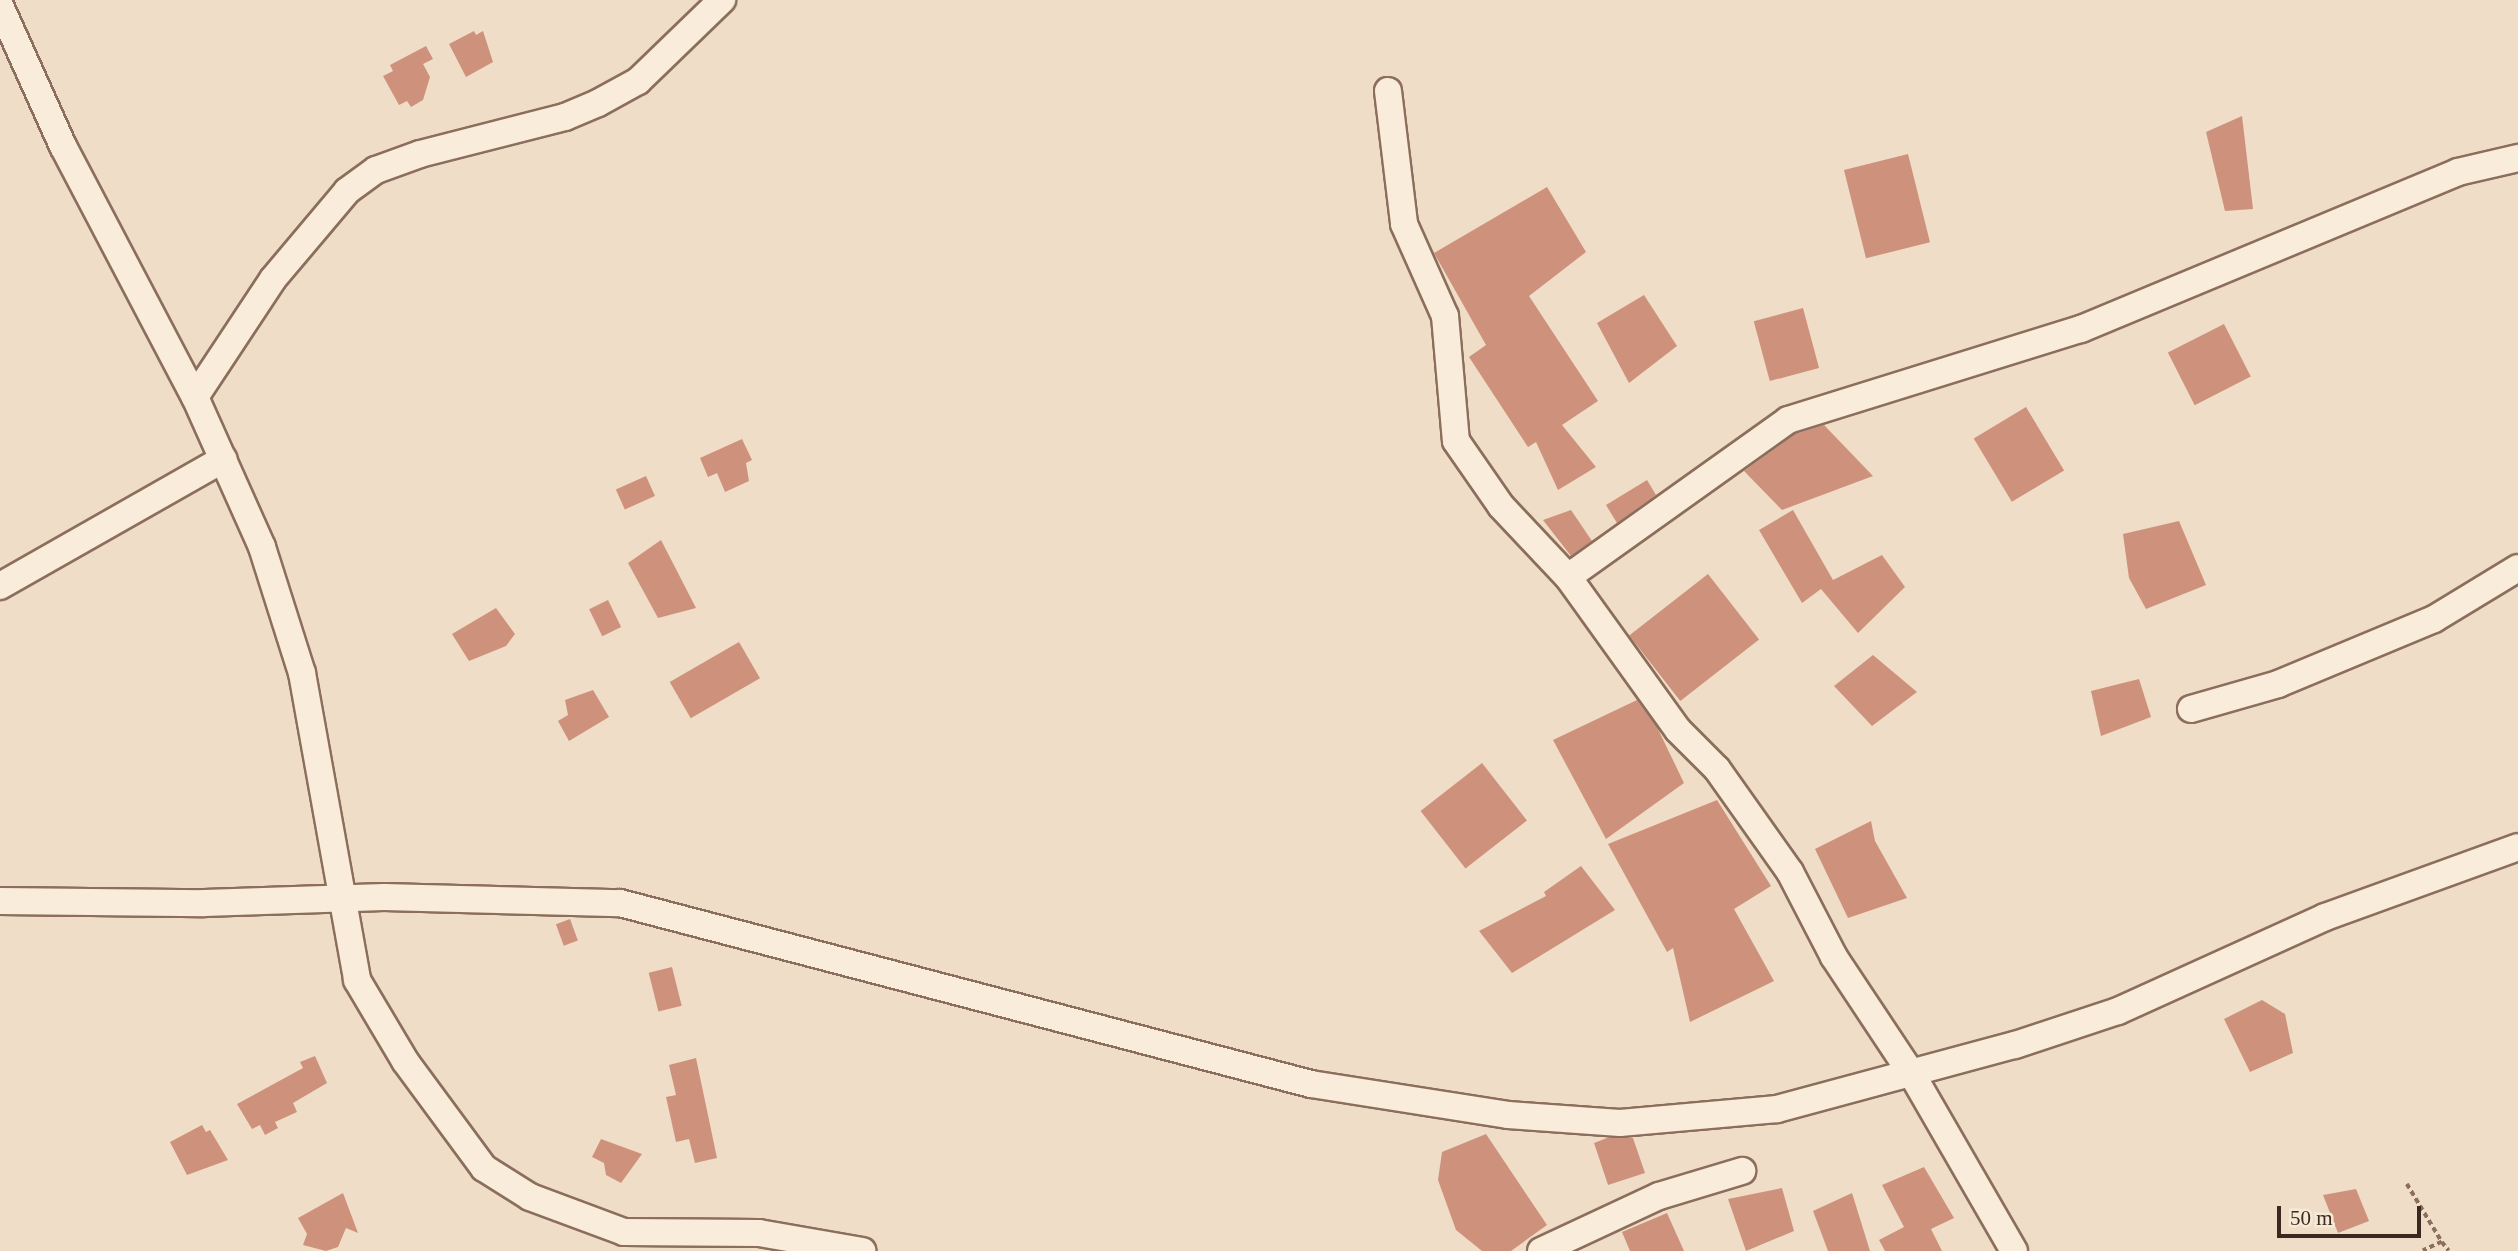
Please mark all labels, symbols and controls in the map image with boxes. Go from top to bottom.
scale bar [2280,1192,2424,1236]
text: 50 m [2290,1206,2333,1230]

